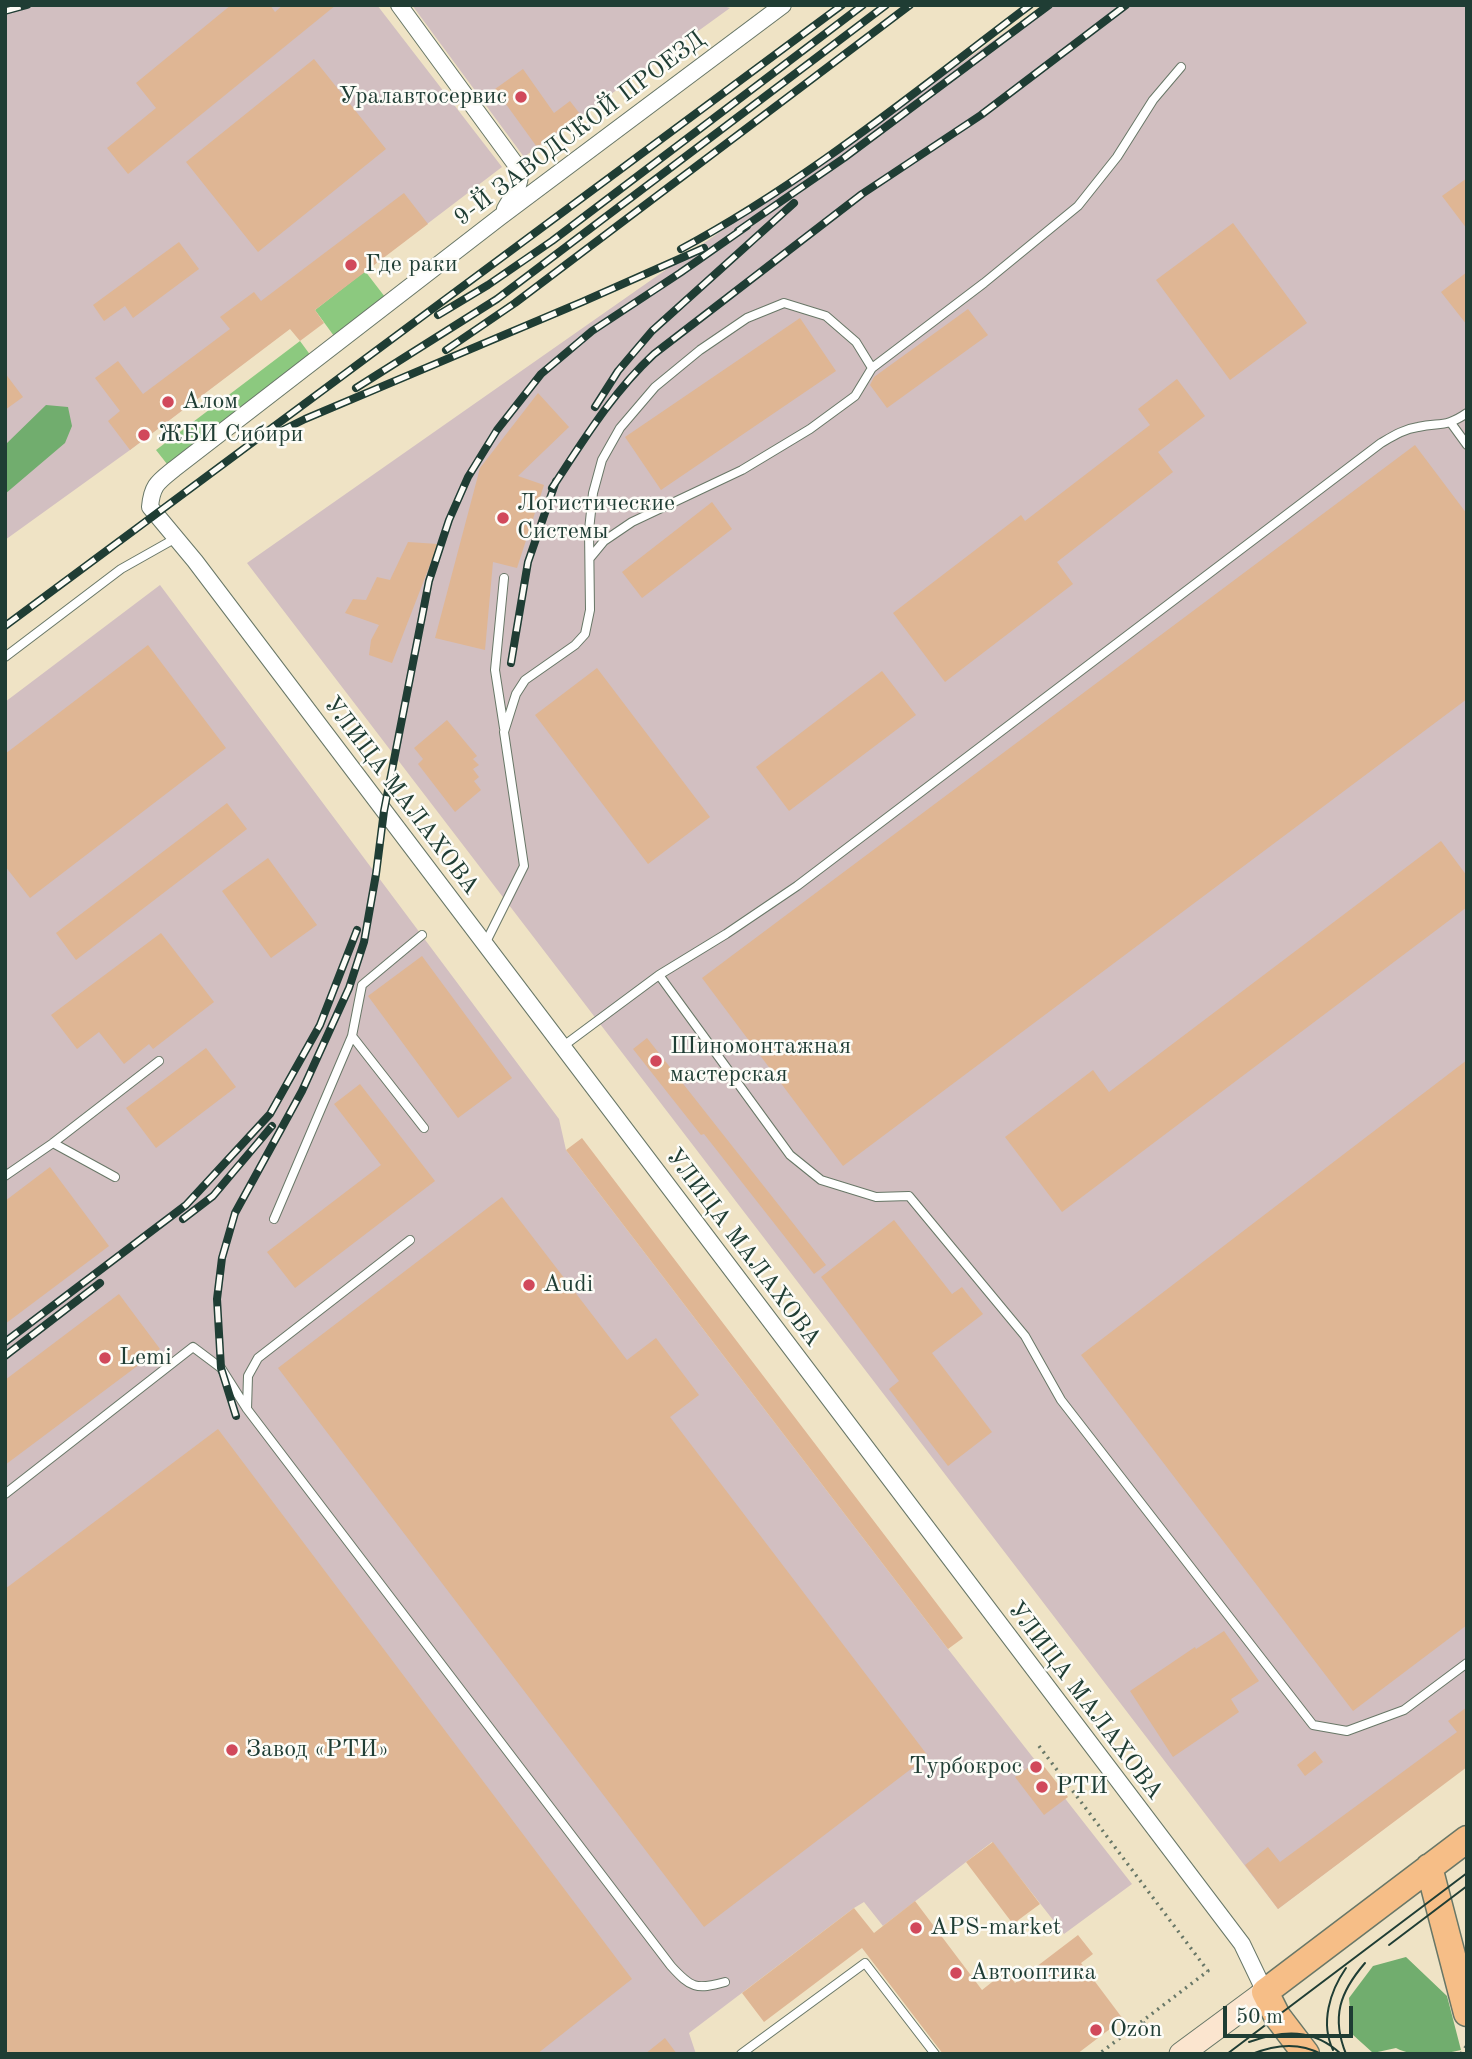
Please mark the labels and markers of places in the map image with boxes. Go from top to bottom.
place label: Уралавтосервис [339,83,507,111]
marker: Уралавтосервис [513,89,529,105]
place label: Где раки [365,251,458,279]
marker: Где раки [343,257,359,273]
place label: Алом [182,388,238,416]
marker: Алом [160,394,176,410]
place label: ЖБИ Сибири [158,421,304,449]
marker: ЖБИ Сибири [136,427,152,443]
place label: Логистические Системы [517,490,675,546]
marker: Логистические Системы [495,510,511,526]
place label: Шиномонтажная мастерская [670,1033,851,1089]
marker: Шиномонтажная мастерская [648,1053,664,1069]
place label: Audi [543,1271,593,1299]
marker: Audi [521,1277,537,1293]
place label: Lemi [119,1344,172,1372]
marker: Lemi [97,1350,113,1366]
place label: Завод «РТИ» [246,1736,389,1764]
marker: Завод «РТИ» [224,1742,240,1758]
place label: Турбокрос [909,1753,1022,1781]
marker: Турбокрос [1028,1759,1044,1775]
place label: РТИ [1056,1773,1108,1801]
marker: РТИ [1034,1779,1050,1795]
place label: АPS-market [930,1914,1061,1942]
marker: АPS-market [908,1920,924,1936]
place label: Автооптика [970,1959,1096,1987]
marker: Автооптика [948,1965,964,1981]
place label: Ozon [1110,2016,1162,2044]
marker: Ozon [1088,2022,1104,2038]

